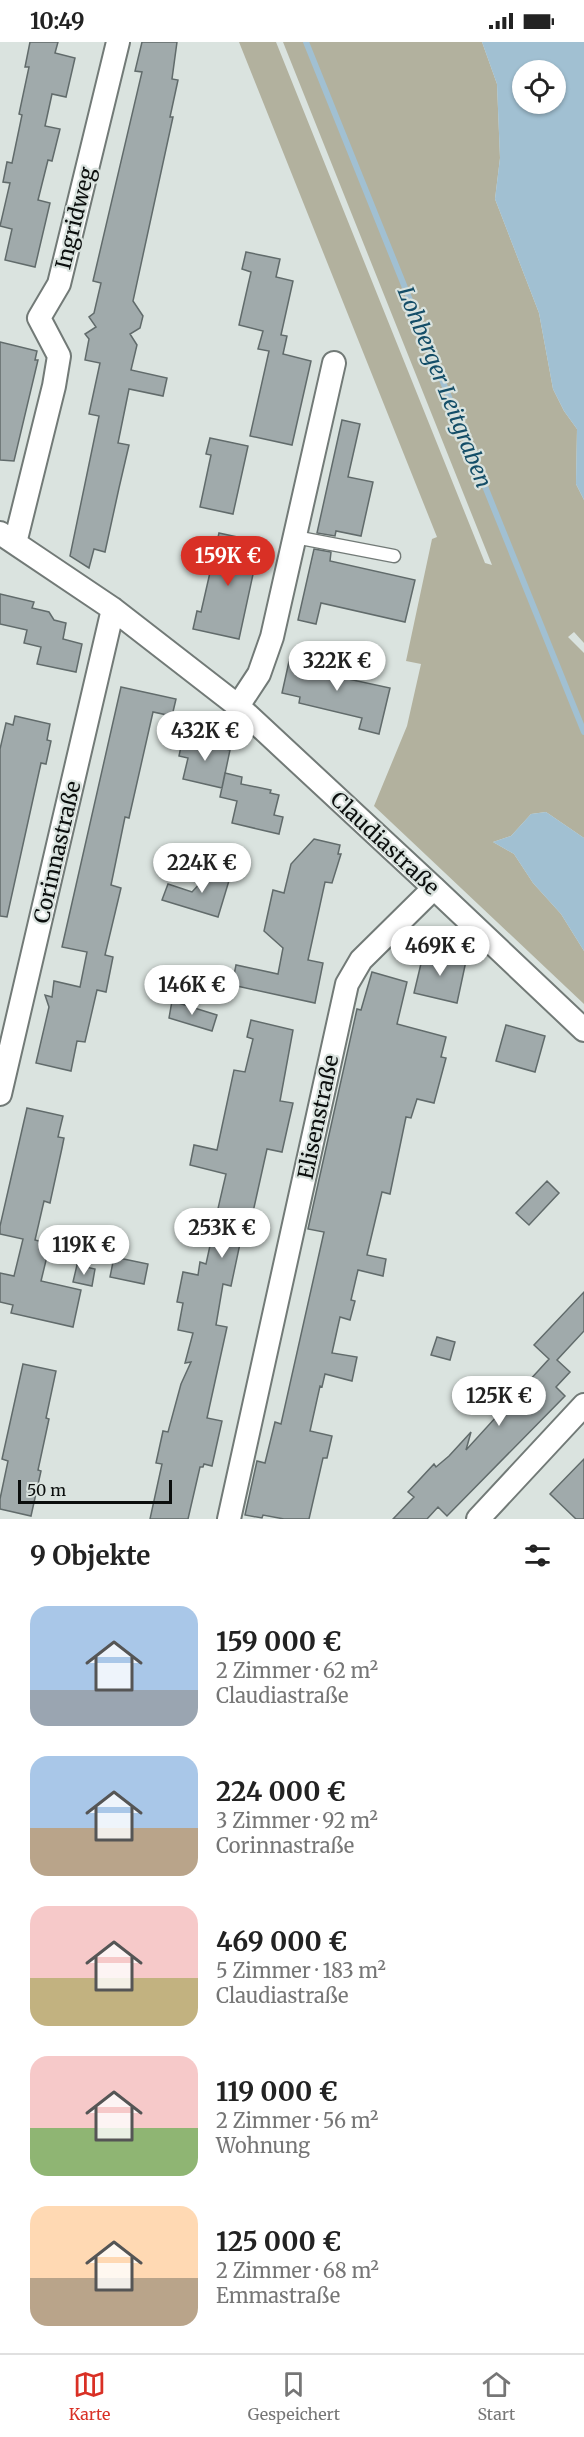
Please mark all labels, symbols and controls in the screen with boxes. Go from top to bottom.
text: 10:49 [30,7,85,35]
map controls [512,60,566,114]
button: locate [512,60,566,114]
street label: Ingridweg [49,164,101,272]
water label: Lohberger Leitgraben [392,282,498,492]
pin: 159K € [179,536,277,587]
text: 159K € [195,543,261,568]
pin: 322K € [288,641,386,692]
text: 322K € [303,648,371,673]
pin: 432K € [156,711,254,762]
text: 432K € [171,718,239,743]
street label: Corinnastraße [28,778,86,926]
street label: Claudiastraße [325,786,445,900]
pin: 224K € [153,843,251,894]
text: 224K € [167,850,237,875]
pin: 469K € [391,926,489,977]
text: 469K € [405,933,475,958]
pin: 146K € [143,965,241,1016]
text: 146K € [158,972,226,997]
street label: Elisenstraße [292,1052,344,1181]
pin: 253K € [173,1208,271,1259]
text: 253K € [188,1215,256,1240]
pin: 119K € [35,1225,133,1276]
text: 119K € [52,1232,116,1257]
pin: 125K € [450,1376,548,1427]
text: 125K € [466,1383,532,1408]
scale bar [18,1477,172,1504]
text: 50 m [27,1480,66,1500]
text: 9 Objekte [30,1539,150,1572]
icon: filters [521,1539,554,1572]
text: 159 000 € [216,1625,341,1658]
icon: home [78,1630,150,1702]
text: 2 Zimmer · 62 m² [216,1658,378,1683]
text: Claudiastraße [216,1683,349,1708]
text: 224 000 € [216,1775,346,1808]
icon: home [78,1780,150,1852]
text: 3 Zimmer · 92 m² [216,1808,378,1833]
text: Corinnastraße [216,1833,354,1858]
text: 469 000 € [216,1925,347,1958]
icon: home [78,1930,150,2002]
text: 5 Zimmer · 183 m² [216,1958,386,1983]
text: Claudiastraße [216,1983,349,2008]
text: 119 000 € [216,2075,338,2108]
icon: home [78,2080,150,2152]
text: 2 Zimmer · 56 m² [216,2108,378,2133]
text: Wohnung [216,2133,310,2158]
text: 125 000 € [216,2225,341,2258]
icon: home [78,2230,150,2302]
text: 2 Zimmer · 68 m² [216,2258,379,2283]
text: Emmastraße [216,2283,340,2308]
tab: Karte [69,2368,110,2424]
tab: Gespeichert [248,2368,340,2424]
tab: Start [477,2368,515,2424]

